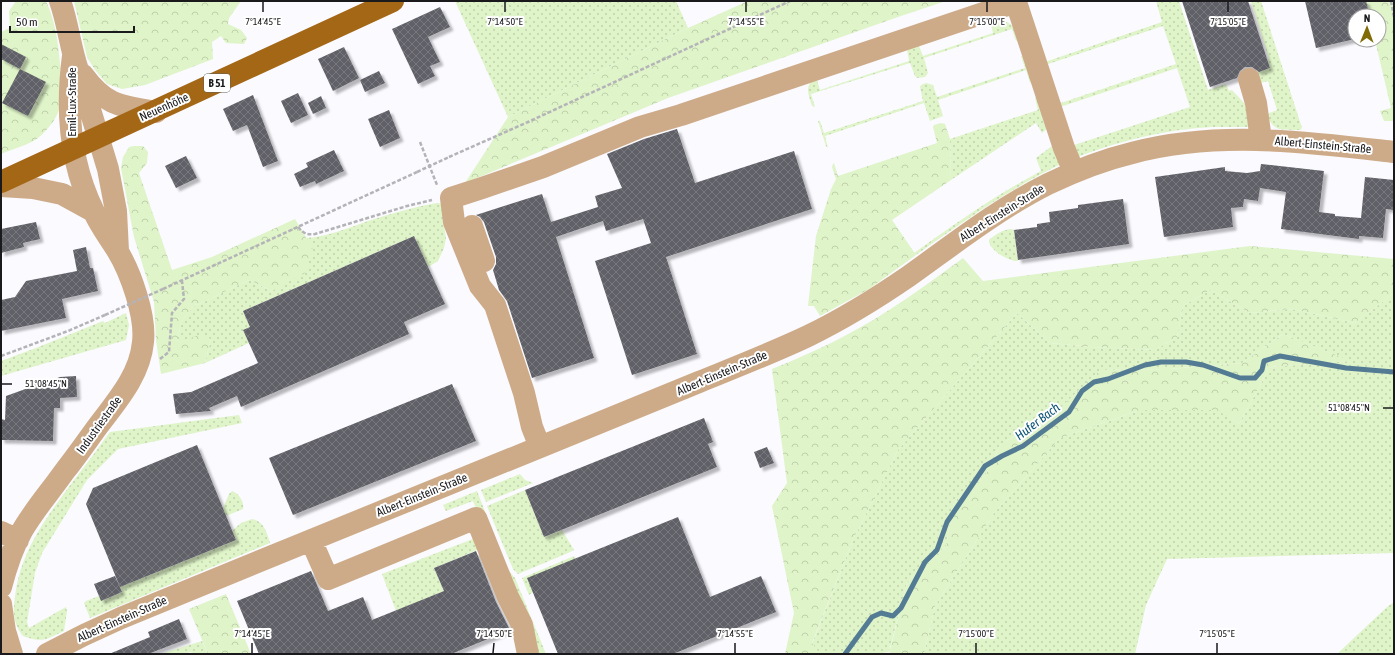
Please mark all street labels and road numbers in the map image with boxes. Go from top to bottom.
street label: Emil-Lux-Straße [65,67,79,137]
road number: B 51 [204,74,230,92]
street label: Neuenhöhe [137,90,191,124]
street label: Albert-Einstein-Straße [1274,134,1372,156]
street label: Albert-Einstein-Straße [957,181,1047,245]
street label: Albert-Einstein-Straße [675,348,769,398]
street label: Industriestraße [74,394,124,456]
street label: Albert-Einstein-Straße [374,470,470,520]
street label: Albert-Einstein-Straße [75,593,169,645]

